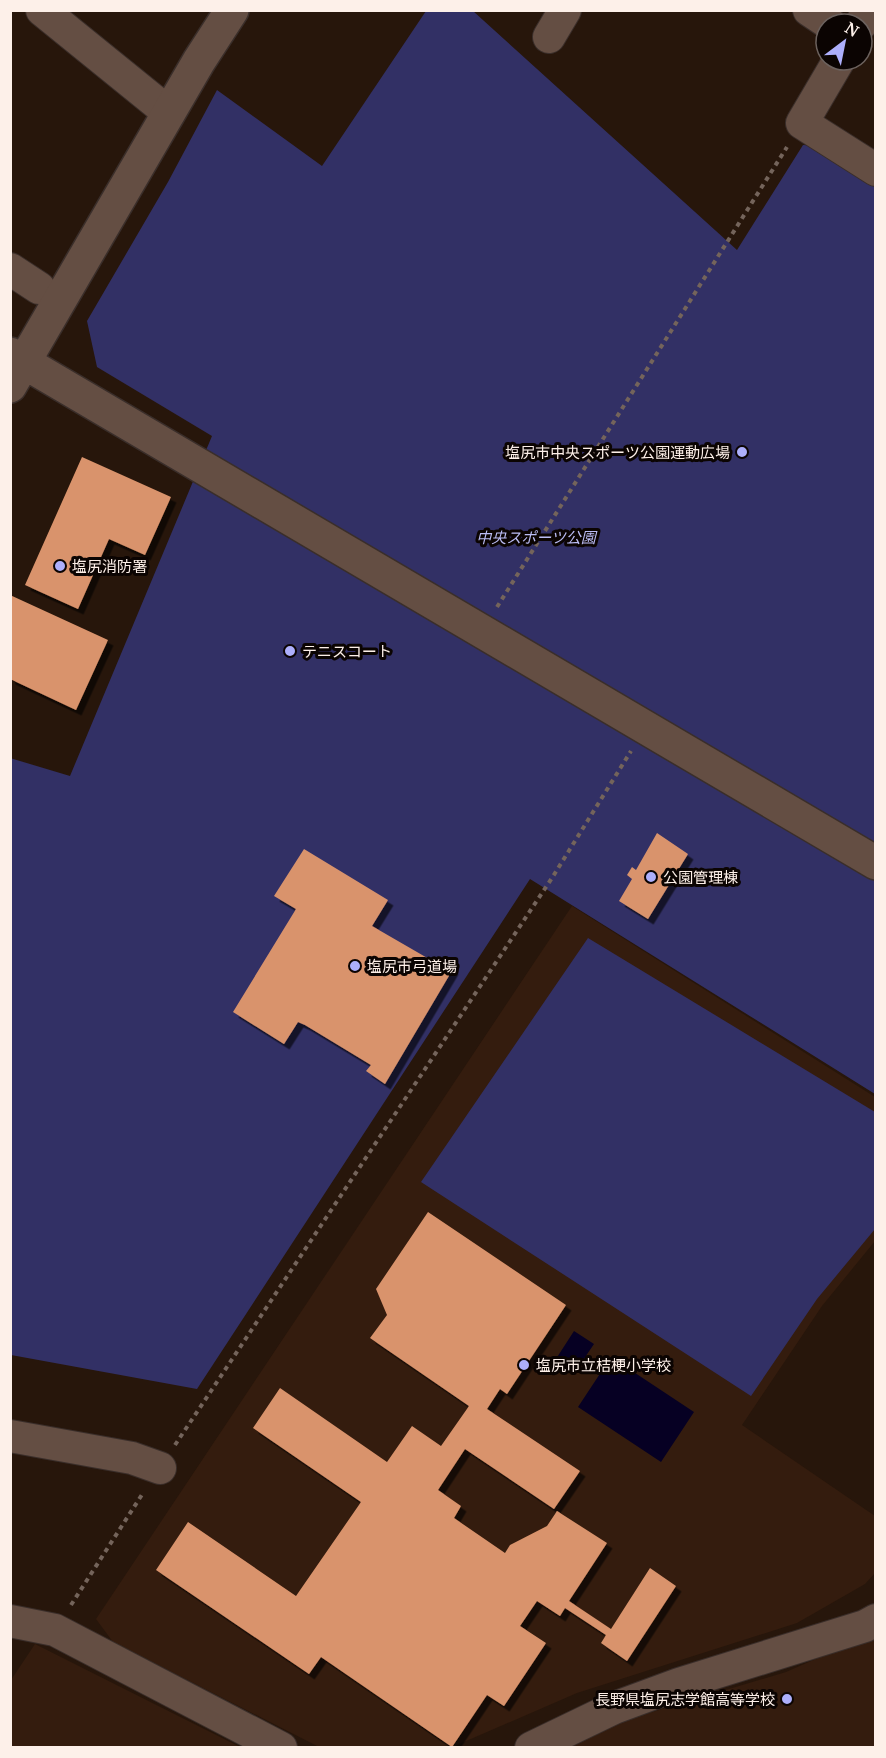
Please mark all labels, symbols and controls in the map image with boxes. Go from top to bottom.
north arrow [814,12,874,72]
text: N [841,17,863,42]
place label: 塩尻市中央スポーツ公園運動広場 [505,442,730,462]
marker: 塩尻市中央スポーツ公園運動広場 [735,445,749,459]
park label: 中央スポーツ公園 [476,527,598,547]
place label: 塩尻消防署 [72,556,147,576]
marker: 塩尻消防署 [53,559,67,573]
place label: テニスコート [302,641,392,661]
marker: テニスコート [283,644,297,658]
place label: 公園管理棟 [663,867,738,887]
marker: 公園管理棟 [644,870,658,884]
place label: 塩尻市弓道場 [367,956,457,976]
marker: 塩尻市弓道場 [348,959,362,973]
place label: 塩尻市立桔梗小学校 [536,1355,671,1375]
marker: 塩尻市立桔梗小学校 [517,1358,531,1372]
place label: 長野県塩尻志学館高等学校 [595,1689,775,1709]
marker: 長野県塩尻志学館高等学校 [780,1692,794,1706]

